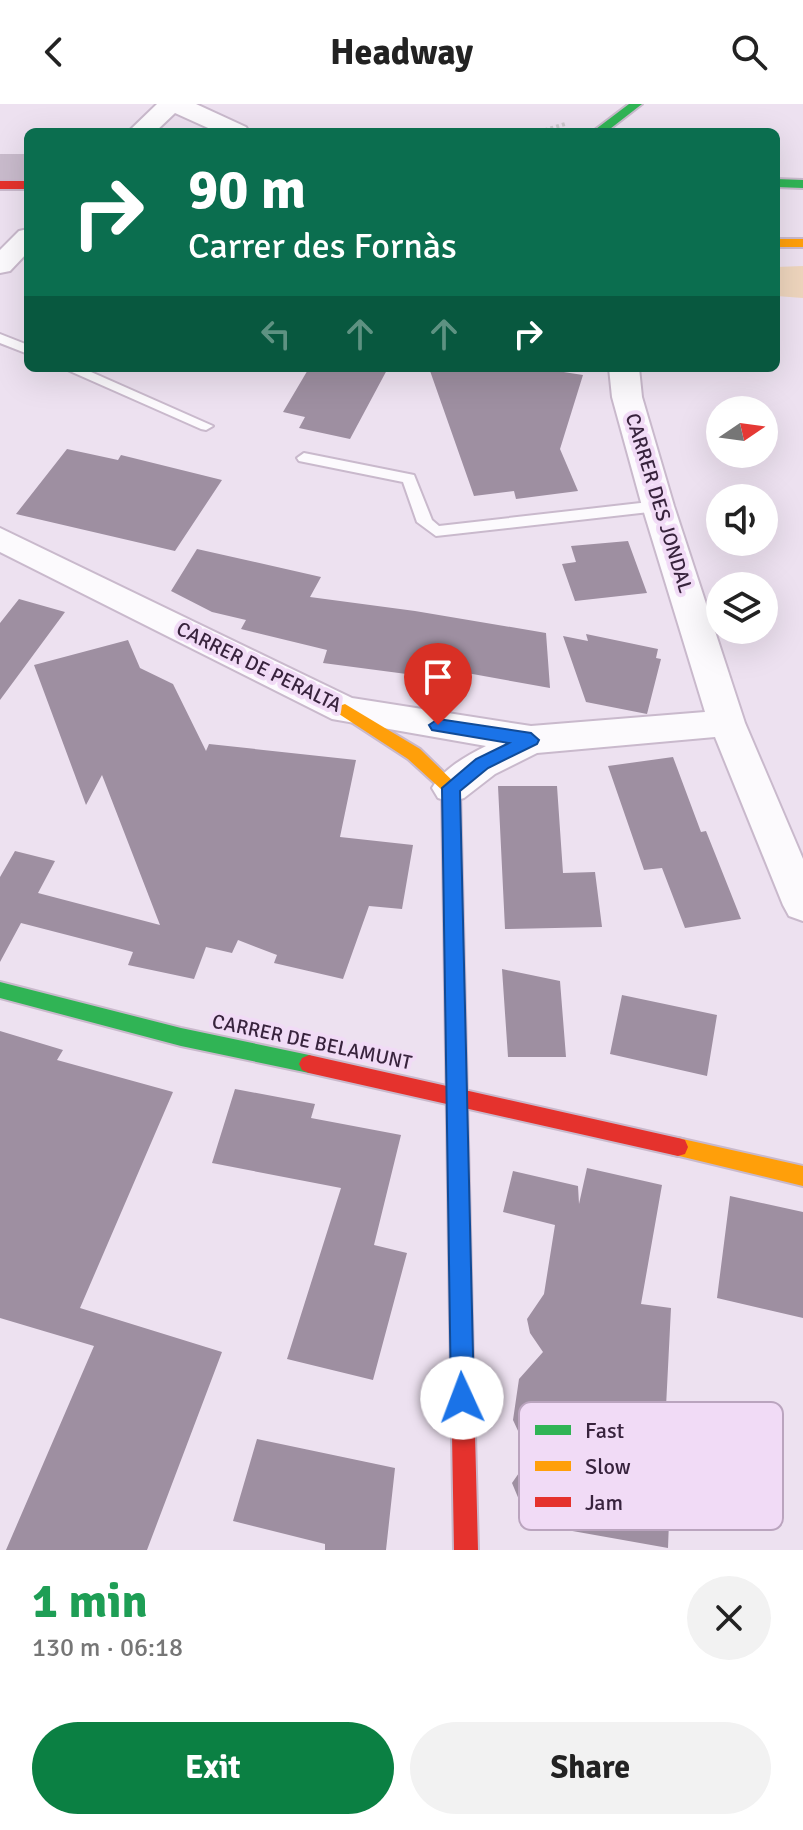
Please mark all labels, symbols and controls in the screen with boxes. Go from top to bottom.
icon: back [32,30,76,74]
text: Headway [330,30,473,75]
icon: search [727,30,771,74]
text: 90 m [188,155,306,224]
icon: right [56,160,160,264]
text: Carrer des Fornàs [188,224,457,269]
icon: left [254,312,298,356]
icon: ahead [338,312,382,356]
icon: ahead [422,312,466,356]
icon: right [506,312,550,356]
north arrow [706,396,778,468]
map controls [706,396,778,644]
street label: CARRER DES JONDAL [620,410,698,596]
button: sound [706,484,778,556]
button: layers [706,572,778,644]
street label: CARRER DE PERALTA [172,616,346,718]
pin [404,643,472,725]
icon: arrive [416,655,460,699]
street label: CARRER DE BELAMUNT [210,1009,414,1075]
position arrow [420,1356,504,1440]
legend [519,1402,783,1530]
text: Fast [585,1417,625,1444]
text: Slow [585,1453,631,1480]
text: Jam [585,1489,623,1516]
text: 1 min [32,1572,148,1631]
button: close [687,1576,771,1660]
text: 130 m · 06:18 [32,1632,183,1664]
button: Exit [32,1722,394,1814]
button: Share [410,1722,771,1814]

